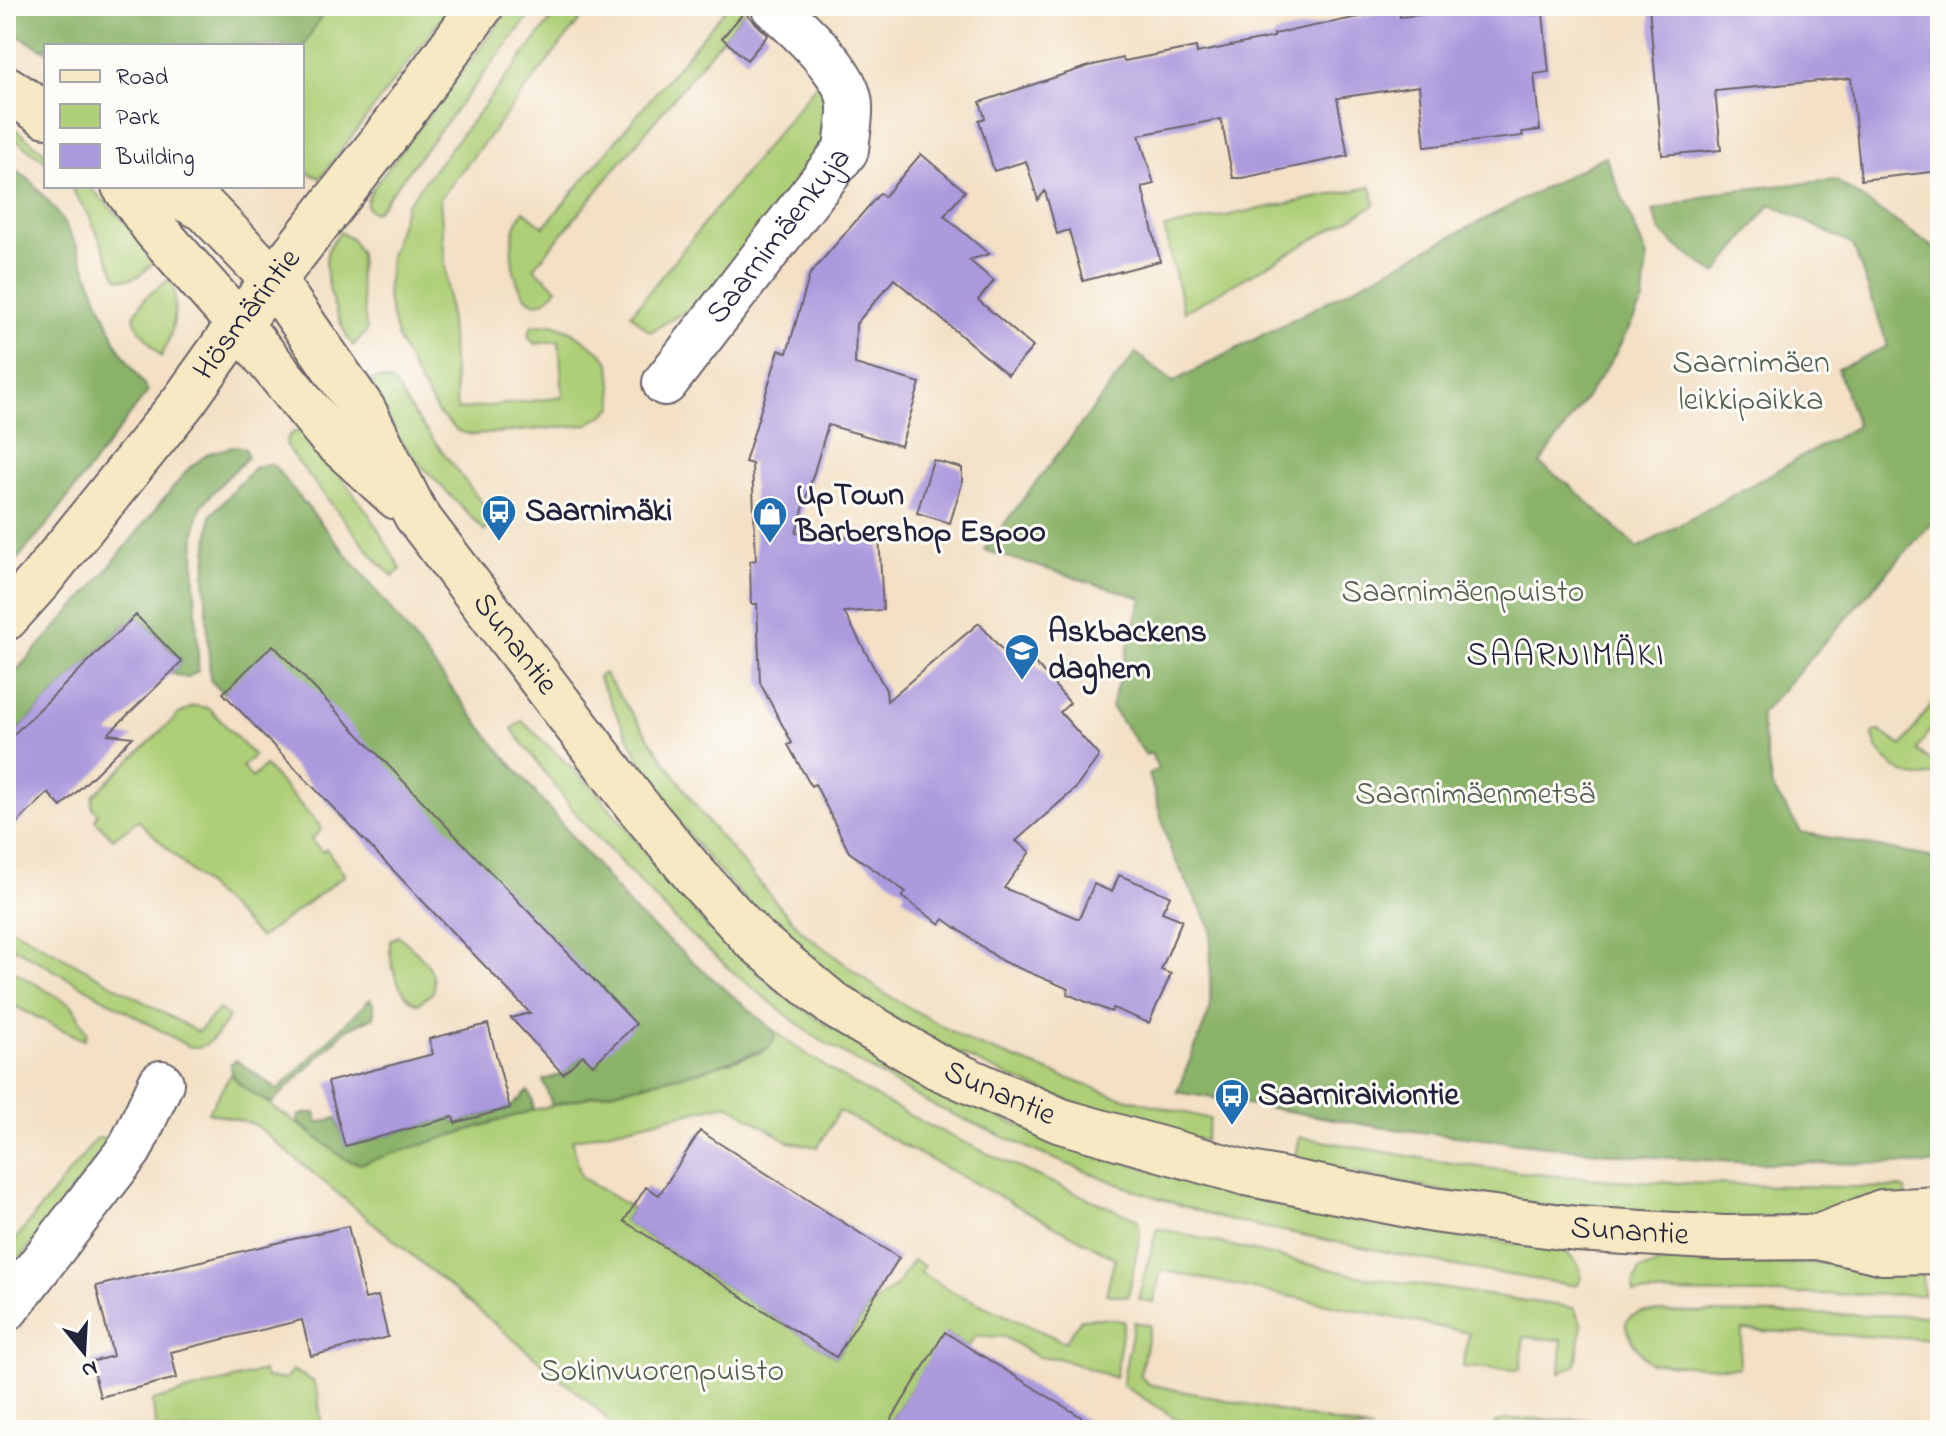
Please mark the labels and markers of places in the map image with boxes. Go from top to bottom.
place label: UpTown Barbershop Espoo [794,473,1046,557]
place label: Saarnimäki [525,489,672,536]
bus stop icon: Saarnimäki [480,493,518,543]
shop icon: UpTown Barbershop Espoo [751,495,789,545]
place label: Askbackens daghem [1048,610,1207,695]
school or university icon: Askbackens daghem [1003,632,1041,682]
place label: Saarniraiviontie [1258,1073,1461,1120]
bus stop icon: Saarniraiviontie [1213,1077,1251,1127]

